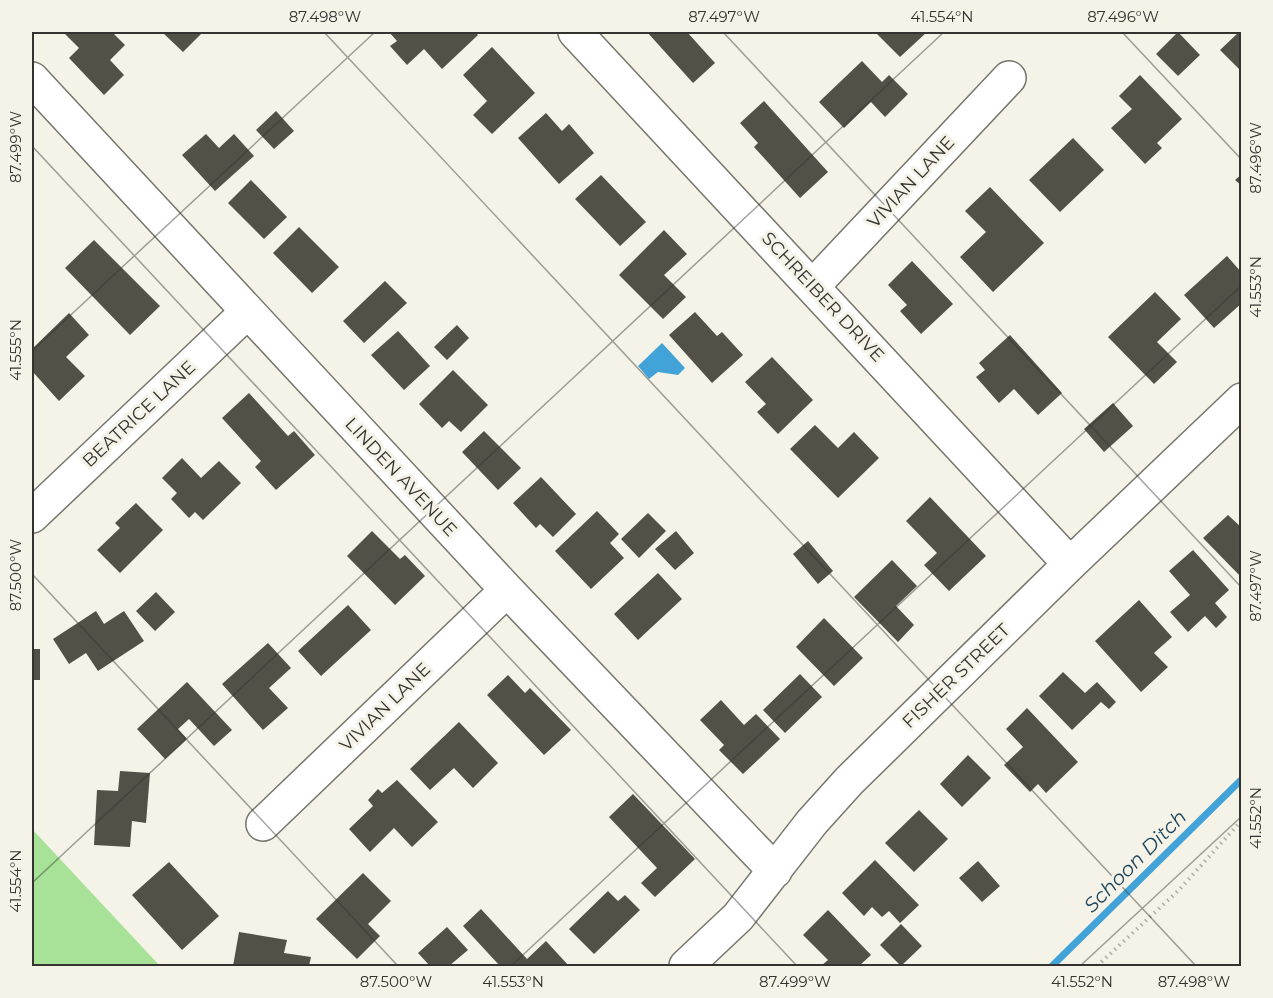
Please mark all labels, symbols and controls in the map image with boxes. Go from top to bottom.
text: 87.498°W [289,7,362,26]
text: 87.497°W [688,7,760,26]
text: 41.554°N [911,7,974,26]
text: 87.496°W [1087,7,1159,26]
text: 87.499°W [6,111,25,183]
text: 87.496°W [1246,122,1265,194]
street label: VIVIAN LANE [863,131,959,233]
street label: SCHREIBER DRIVE [757,227,889,367]
text: 41.553°N [1246,256,1265,318]
text: 41.555°N [6,319,25,381]
street label: BEATRICE LANE [78,356,200,472]
street label: LINDEN AVENUE [340,413,462,541]
text: 87.500°W [6,538,25,611]
text: 87.497°W [1246,550,1265,622]
street label: FISHER STREET [898,619,1015,733]
street label: VIVIAN LANE [335,658,435,756]
text: 41.552°N [1246,787,1265,849]
water label: Schoon Ditch [1079,805,1191,917]
text: 41.554°N [6,850,25,913]
text: 87.500°W [360,972,433,991]
text: 41.553°N [482,972,544,991]
text: 87.499°W [759,972,831,991]
text: 41.552°N [1051,972,1113,991]
text: 87.498°W [1158,972,1231,991]

